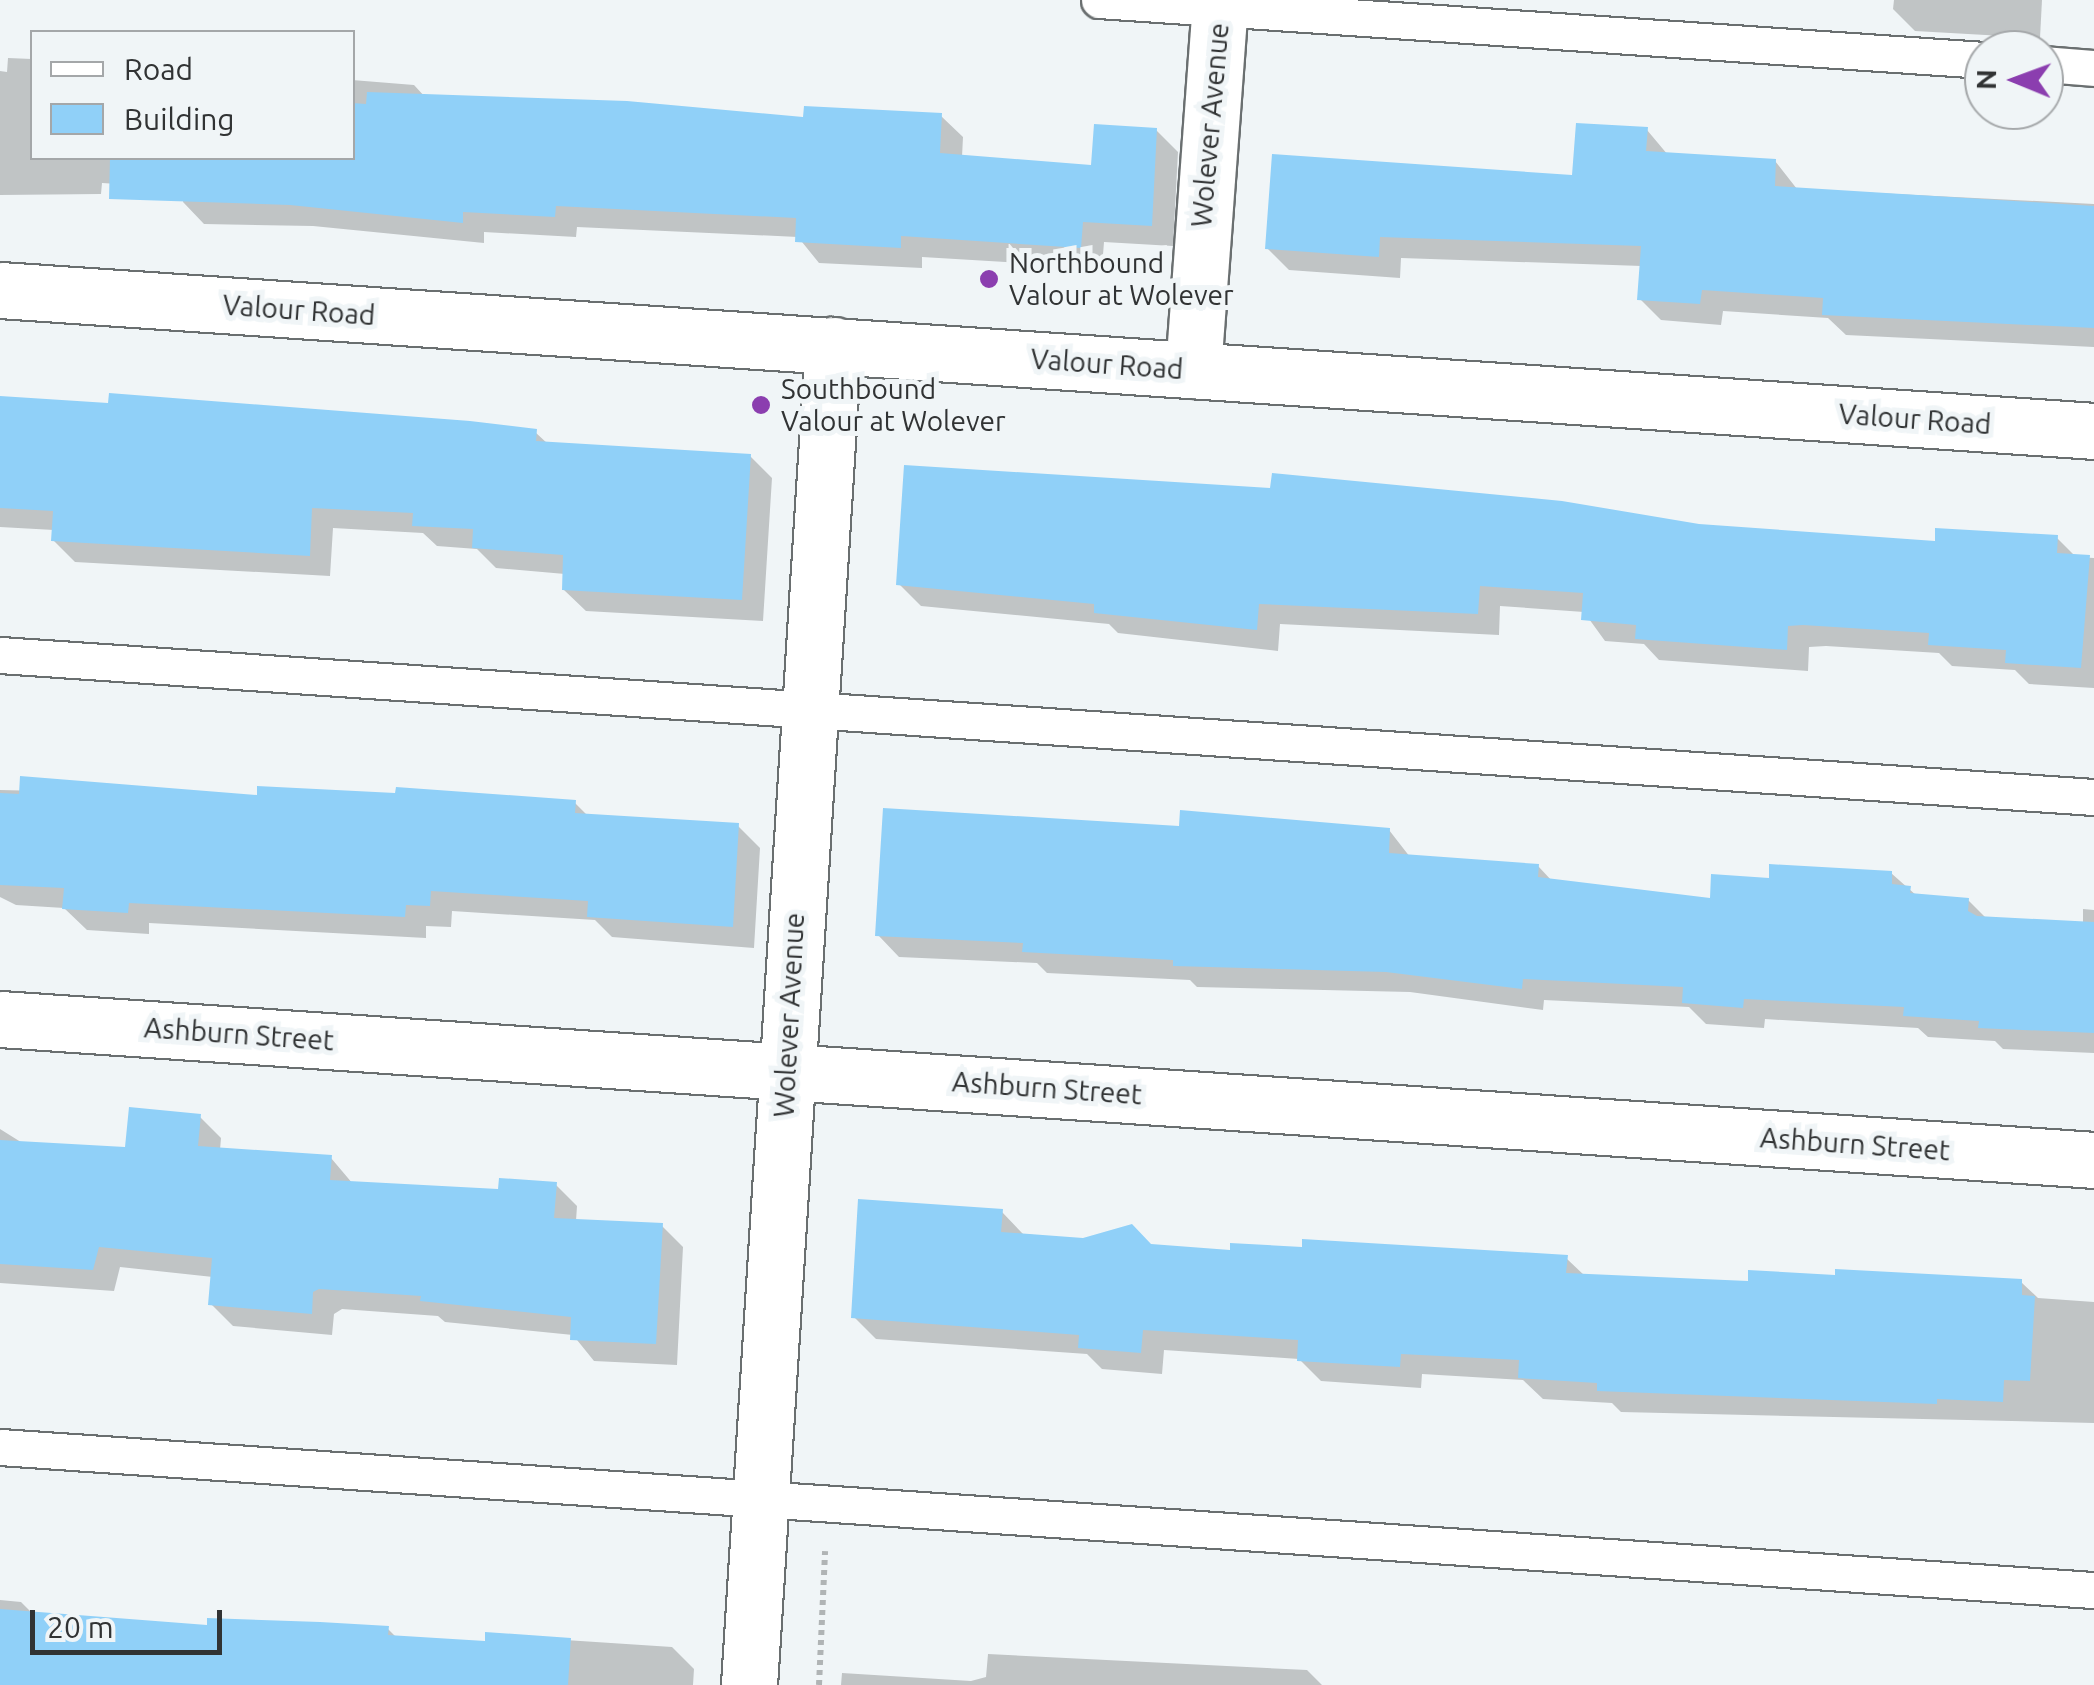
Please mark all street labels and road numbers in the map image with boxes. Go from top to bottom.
street label: Wolever Avenue [1184,21,1236,229]
street label: Valour Road [222,288,376,332]
street label: Valour Road [1030,342,1184,386]
street label: Valour Road [1838,397,1992,441]
street label: Wolever Avenue [767,912,811,1118]
street label: Ashburn Street [143,1011,335,1057]
street label: Ashburn Street [951,1065,1143,1111]
street label: Ashburn Street [1759,1121,1951,1167]

